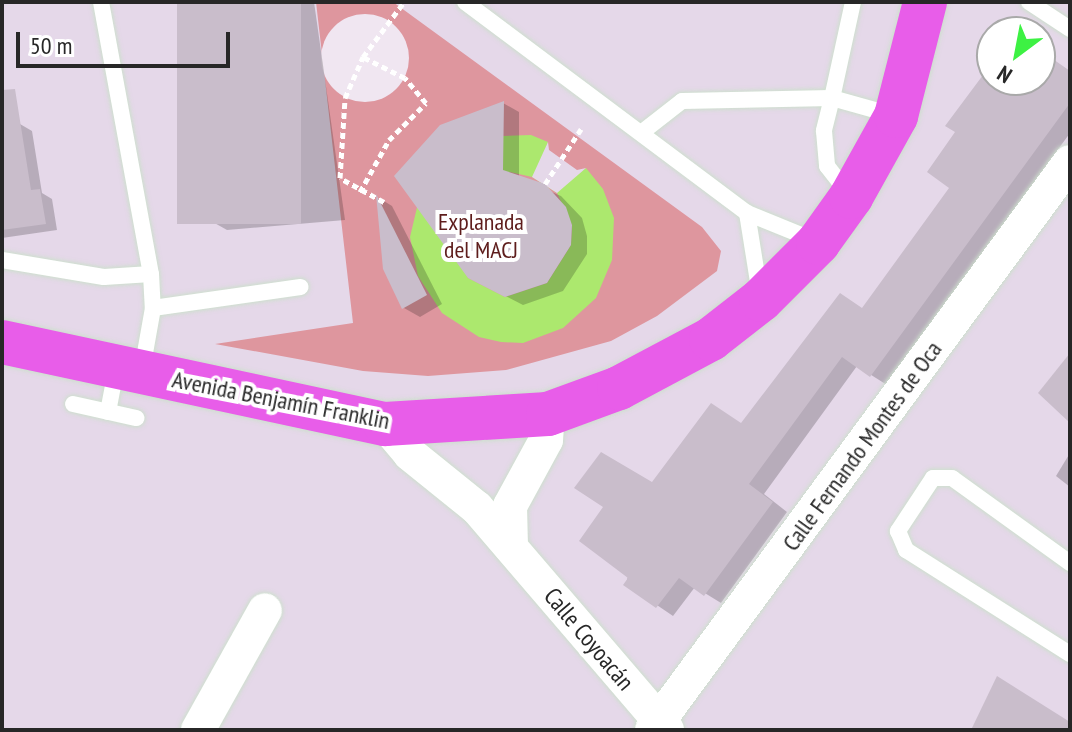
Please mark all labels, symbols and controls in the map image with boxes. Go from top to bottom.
scale bar [20,16,234,66]
north arrow [976,16,1056,96]
text: 50 m [30,30,72,61]
text: N [992,60,1017,90]
park label: Explanada del MACJ [438,208,524,264]
street label: Calle Fernando Montes de Oca [776,336,948,556]
street label: Avenida Benjamín Franklin [170,365,392,435]
street label: Calle Coyoacán [538,582,640,696]

